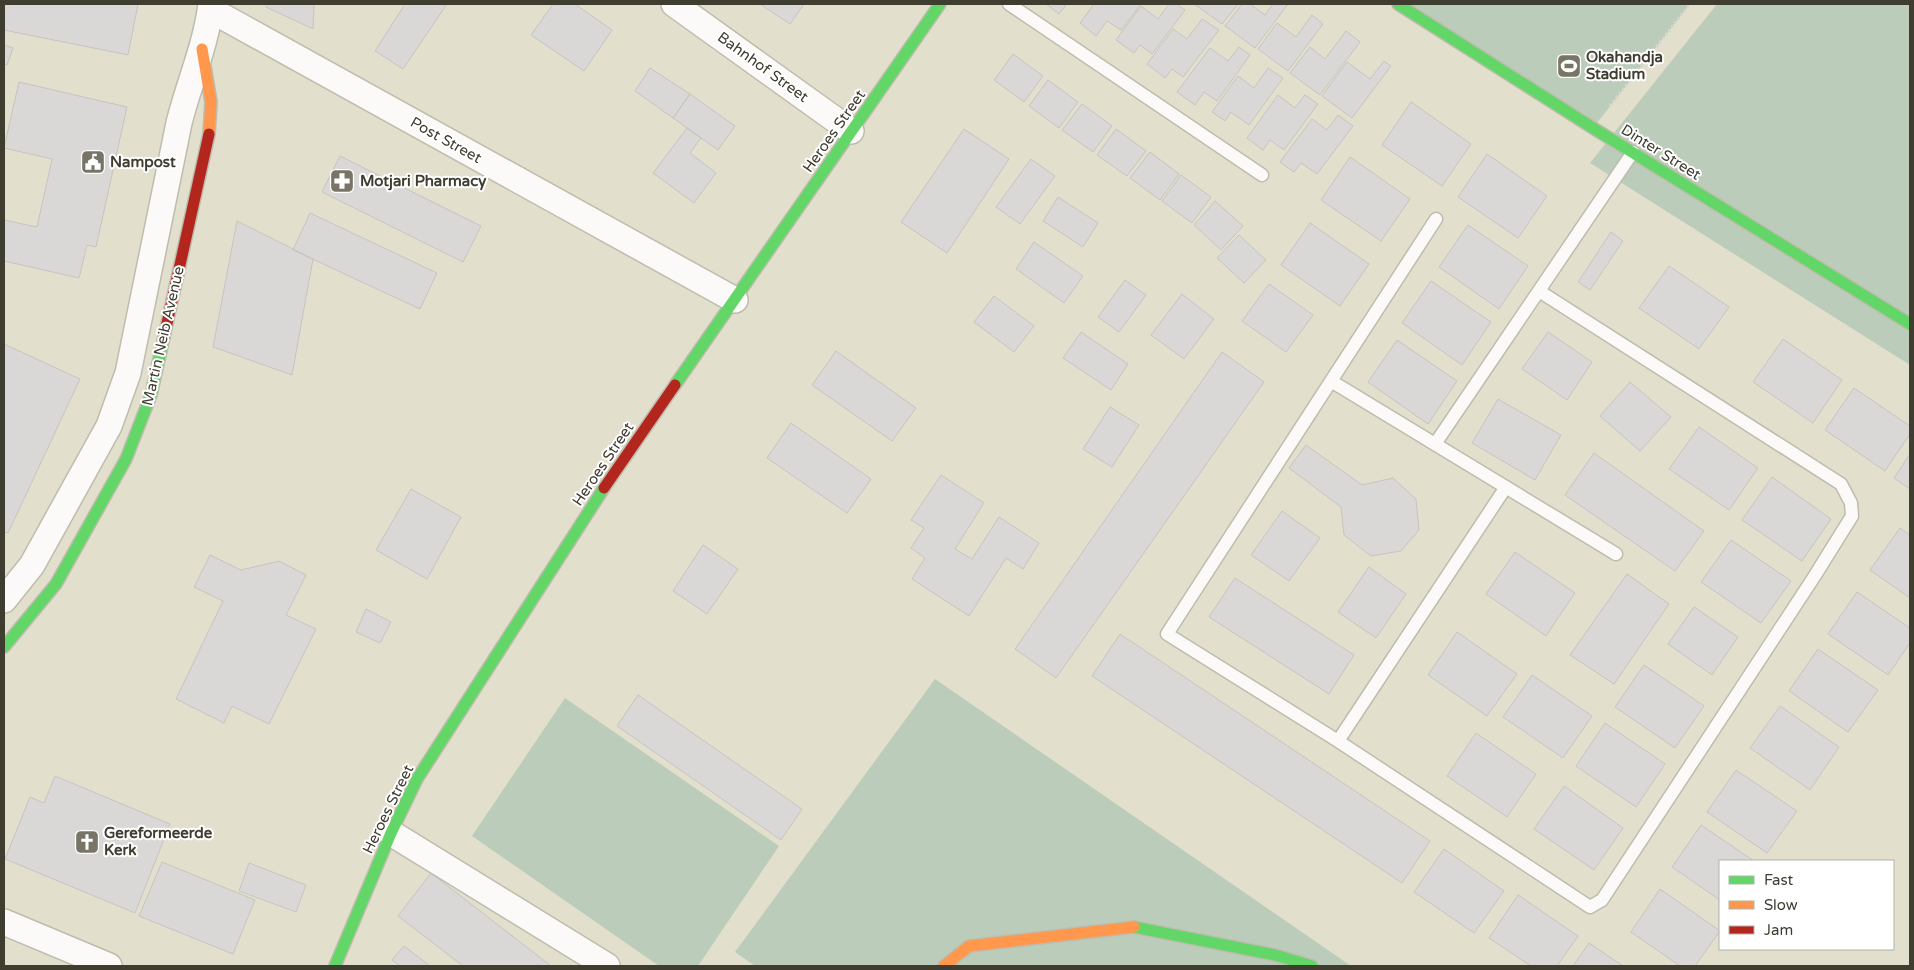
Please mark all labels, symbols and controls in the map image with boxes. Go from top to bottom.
street label: Bahnhof Street [714,28,812,106]
place label: Okahandja Stadium [1586,48,1663,83]
sports icon: Okahandja Stadium [1556,53,1582,79]
street label: Heroes Street [799,86,869,176]
street label: Post Street [407,113,485,167]
street label: Dinter Street [1618,120,1704,184]
public building icon: Nampost [80,149,106,175]
place label: Nampost [110,153,176,172]
pharmacy icon: Motjari Pharmacy [329,168,355,194]
place label: Motjari Pharmacy [360,172,486,191]
street label: Martin Neib Avenue [138,265,188,407]
street label: Heroes Street [568,419,638,509]
street label: Heroes Street [359,761,417,856]
place label: Gereformeerde Kerk [104,824,213,859]
church icon: Gereformeerde Kerk [74,829,100,855]
legend [1719,860,1894,950]
text: Fast [1764,871,1794,889]
text: Slow [1764,896,1798,914]
text: Jam [1764,921,1793,939]

